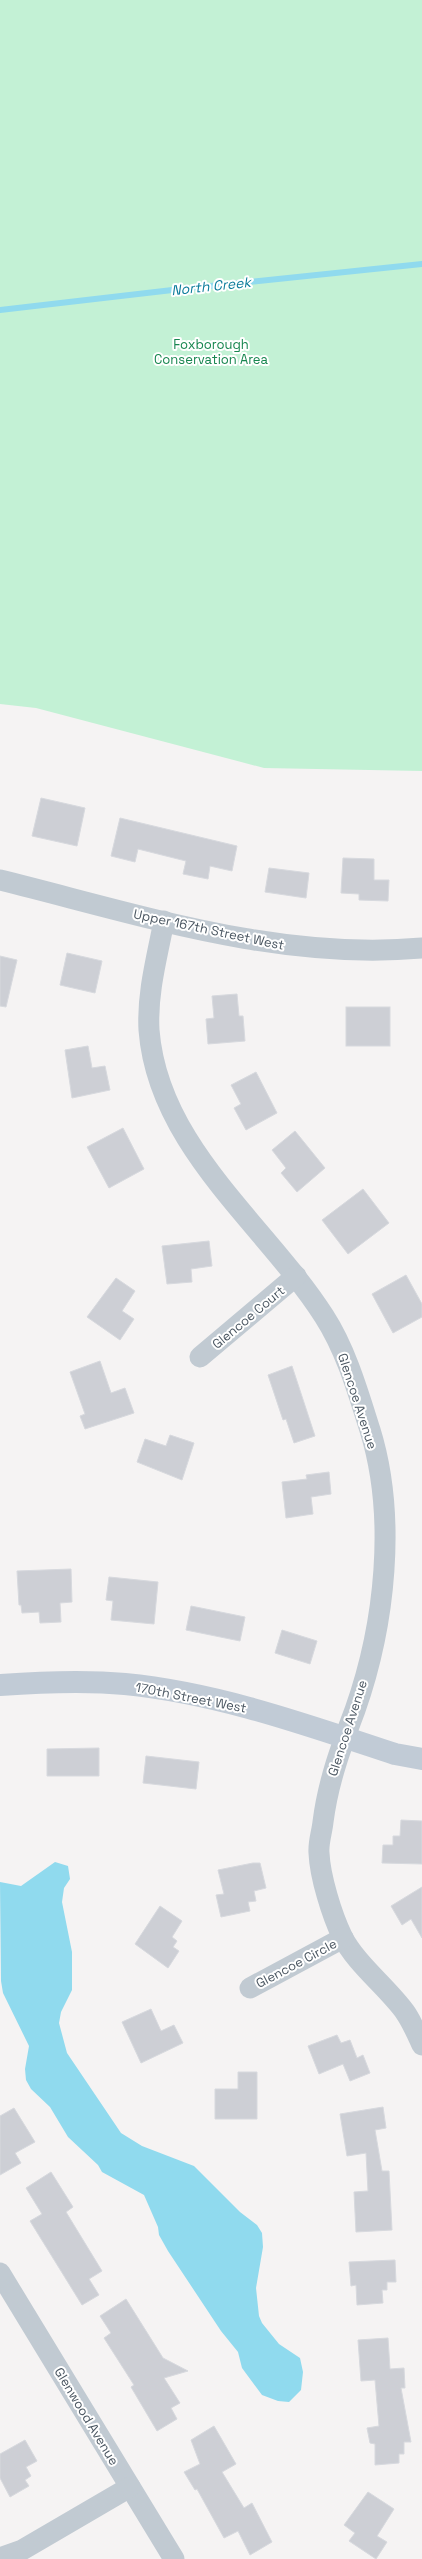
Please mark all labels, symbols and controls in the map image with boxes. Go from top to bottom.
water label: North Creek [170,273,253,299]
park label: Foxborough Conservation Area [154,336,269,368]
street label: Upper 167th Street West [132,905,286,954]
street label: Glencoe Court [209,1282,288,1353]
street label: Glencoe Avenue [334,1351,381,1451]
street label: 170th Street West [134,1678,248,1717]
street label: Glencoe Avenue [324,1678,371,1778]
street label: Glencoe Circle [253,1935,340,1992]
street label: Glenwood Avenue [51,2364,122,2468]

